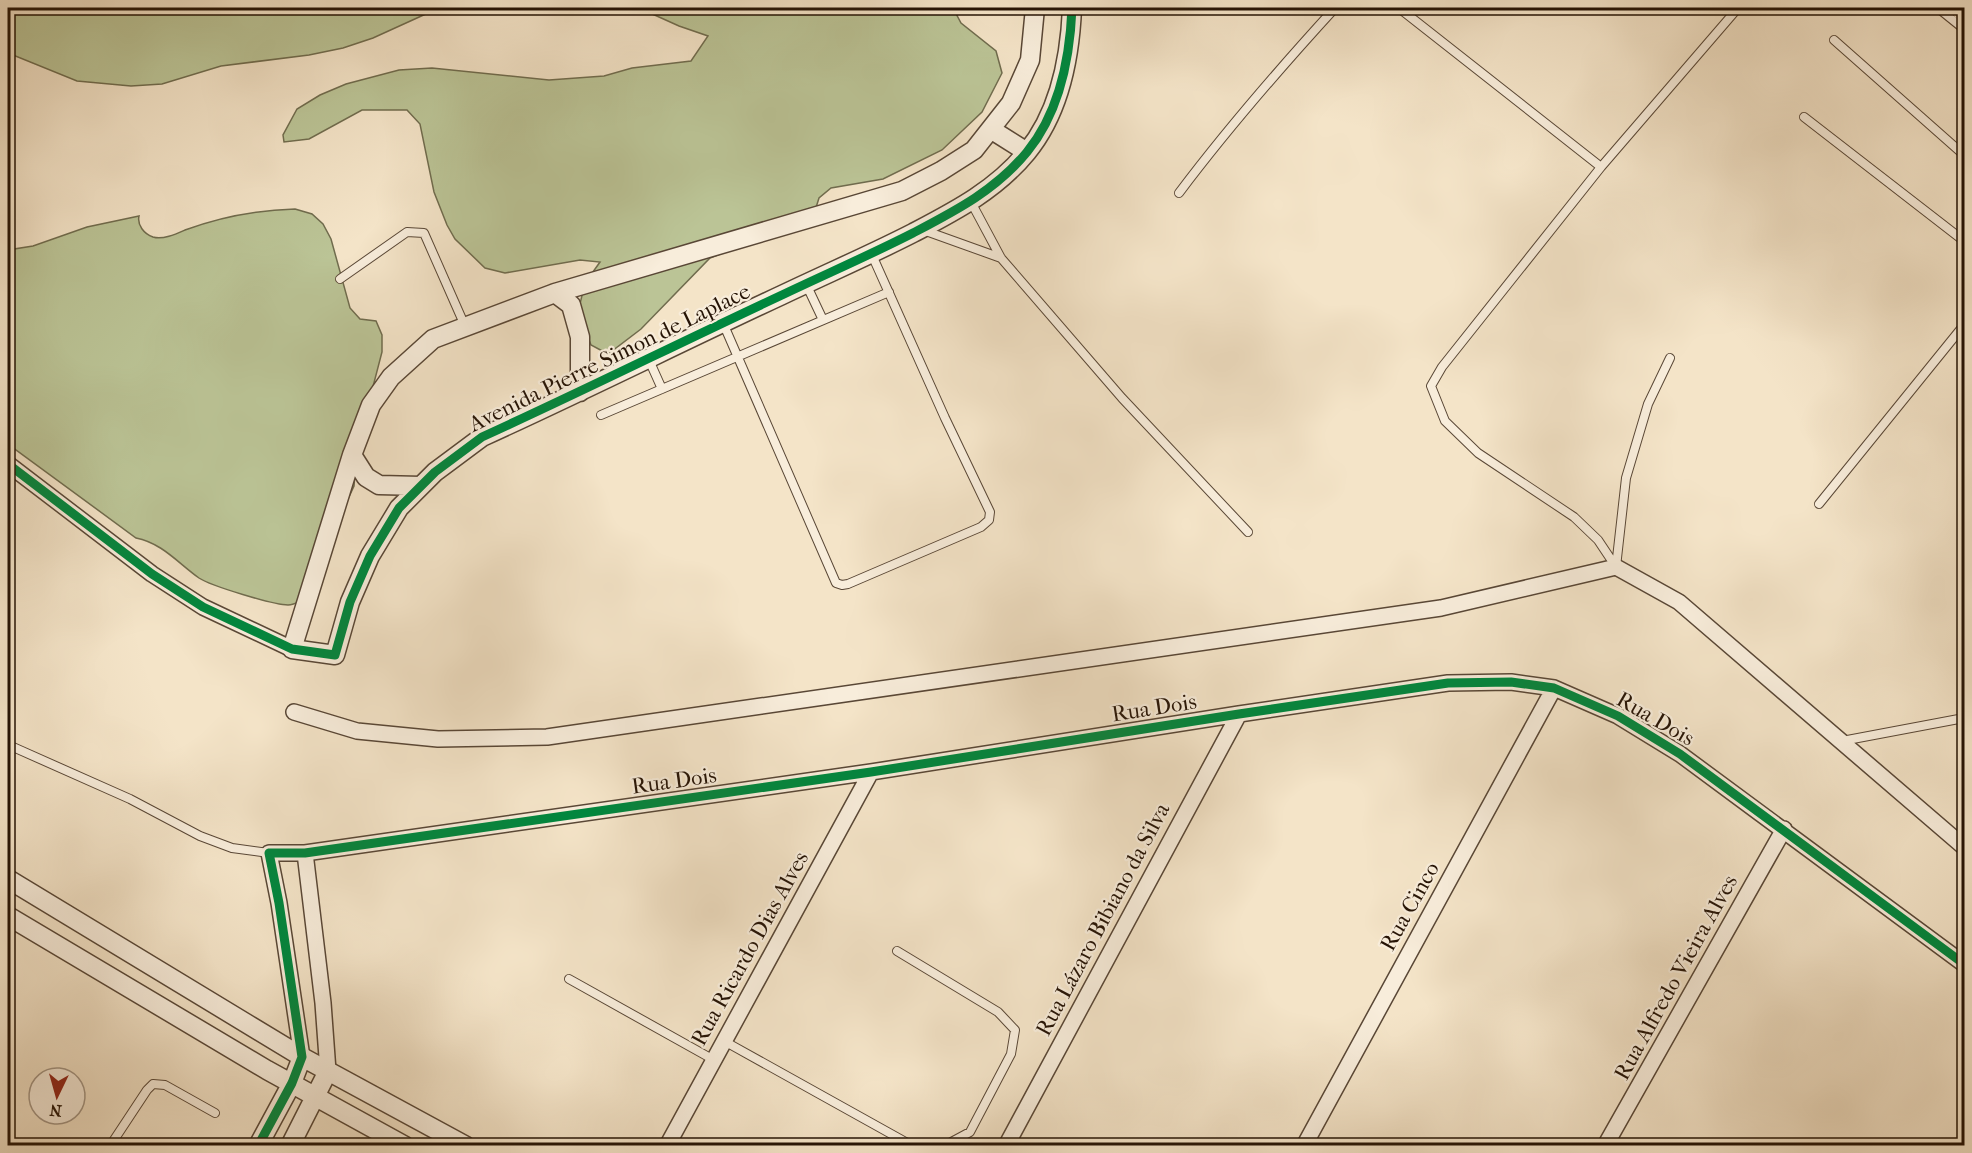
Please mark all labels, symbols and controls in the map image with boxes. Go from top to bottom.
street label: Avenida Pierre Simon de Laplace [464,278,755,438]
street label: Rua Dois [1612,686,1699,751]
street label: Rua Dois [1110,688,1198,728]
street label: Rua Dois [630,762,718,800]
street label: Rua Lázaro Bibiano da Silva [1030,798,1176,1040]
street label: Rua Ricardo Dias Alves [686,847,814,1050]
street label: Rua Cinco [1375,857,1445,955]
street label: Rua Alfredo Vieira Alves [1609,870,1743,1085]
north arrow [27,1066,87,1126]
text: N [48,1100,63,1120]

